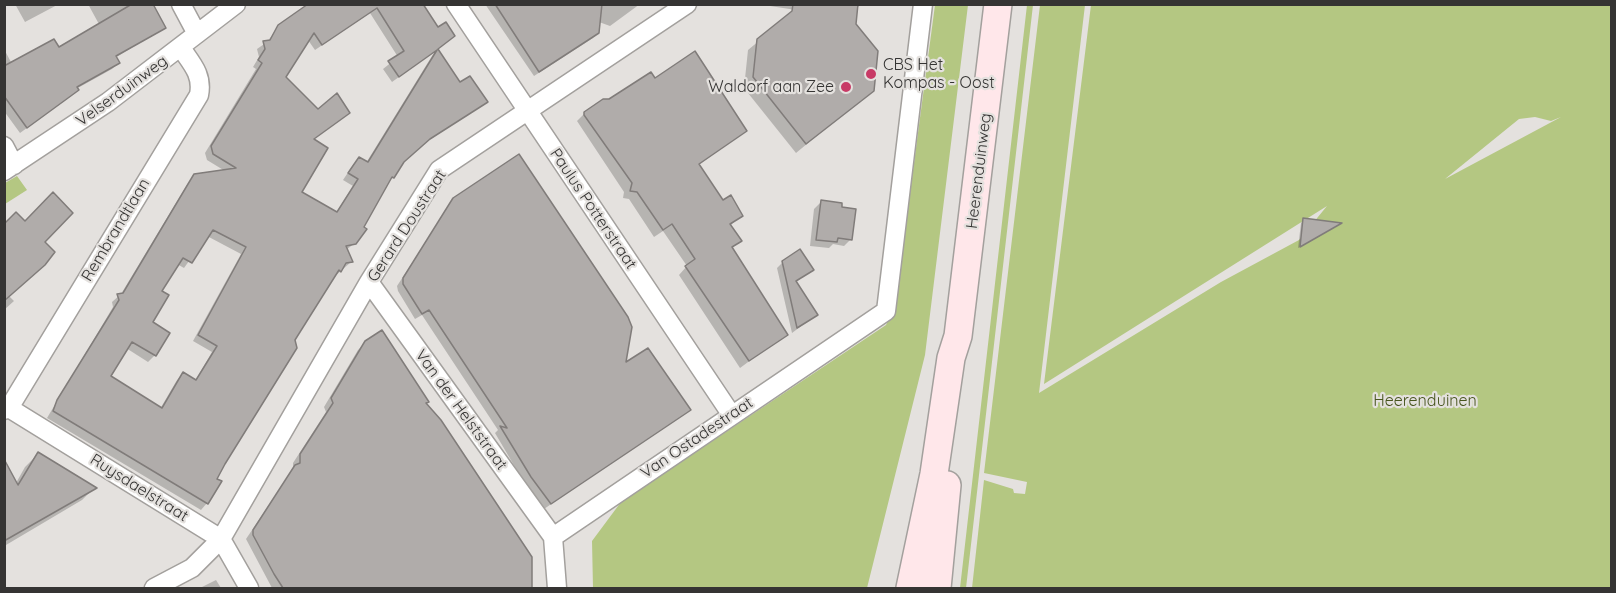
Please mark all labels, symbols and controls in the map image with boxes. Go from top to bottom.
street label: Velserduinweg [73,51,171,131]
place label: CBS Het Kompas - Oost [883,55,995,93]
marker: CBS Het Kompas - Oost [864,67,878,81]
place label: Waldorf aan Zee [708,77,834,97]
marker: Waldorf aan Zee [839,80,853,94]
street label: Heerenduinweg [962,112,996,230]
street label: Paulus Potterstraat [545,145,641,273]
street label: Gerard Doustraat [364,166,450,286]
street label: Rembrandtlaan [78,175,154,285]
street label: Van der Helststraat [411,346,511,474]
park label: Heerenduinen [1373,391,1477,411]
street label: Van Ostadestraat [637,393,757,483]
street label: Ruysdaelstraat [86,450,192,526]

